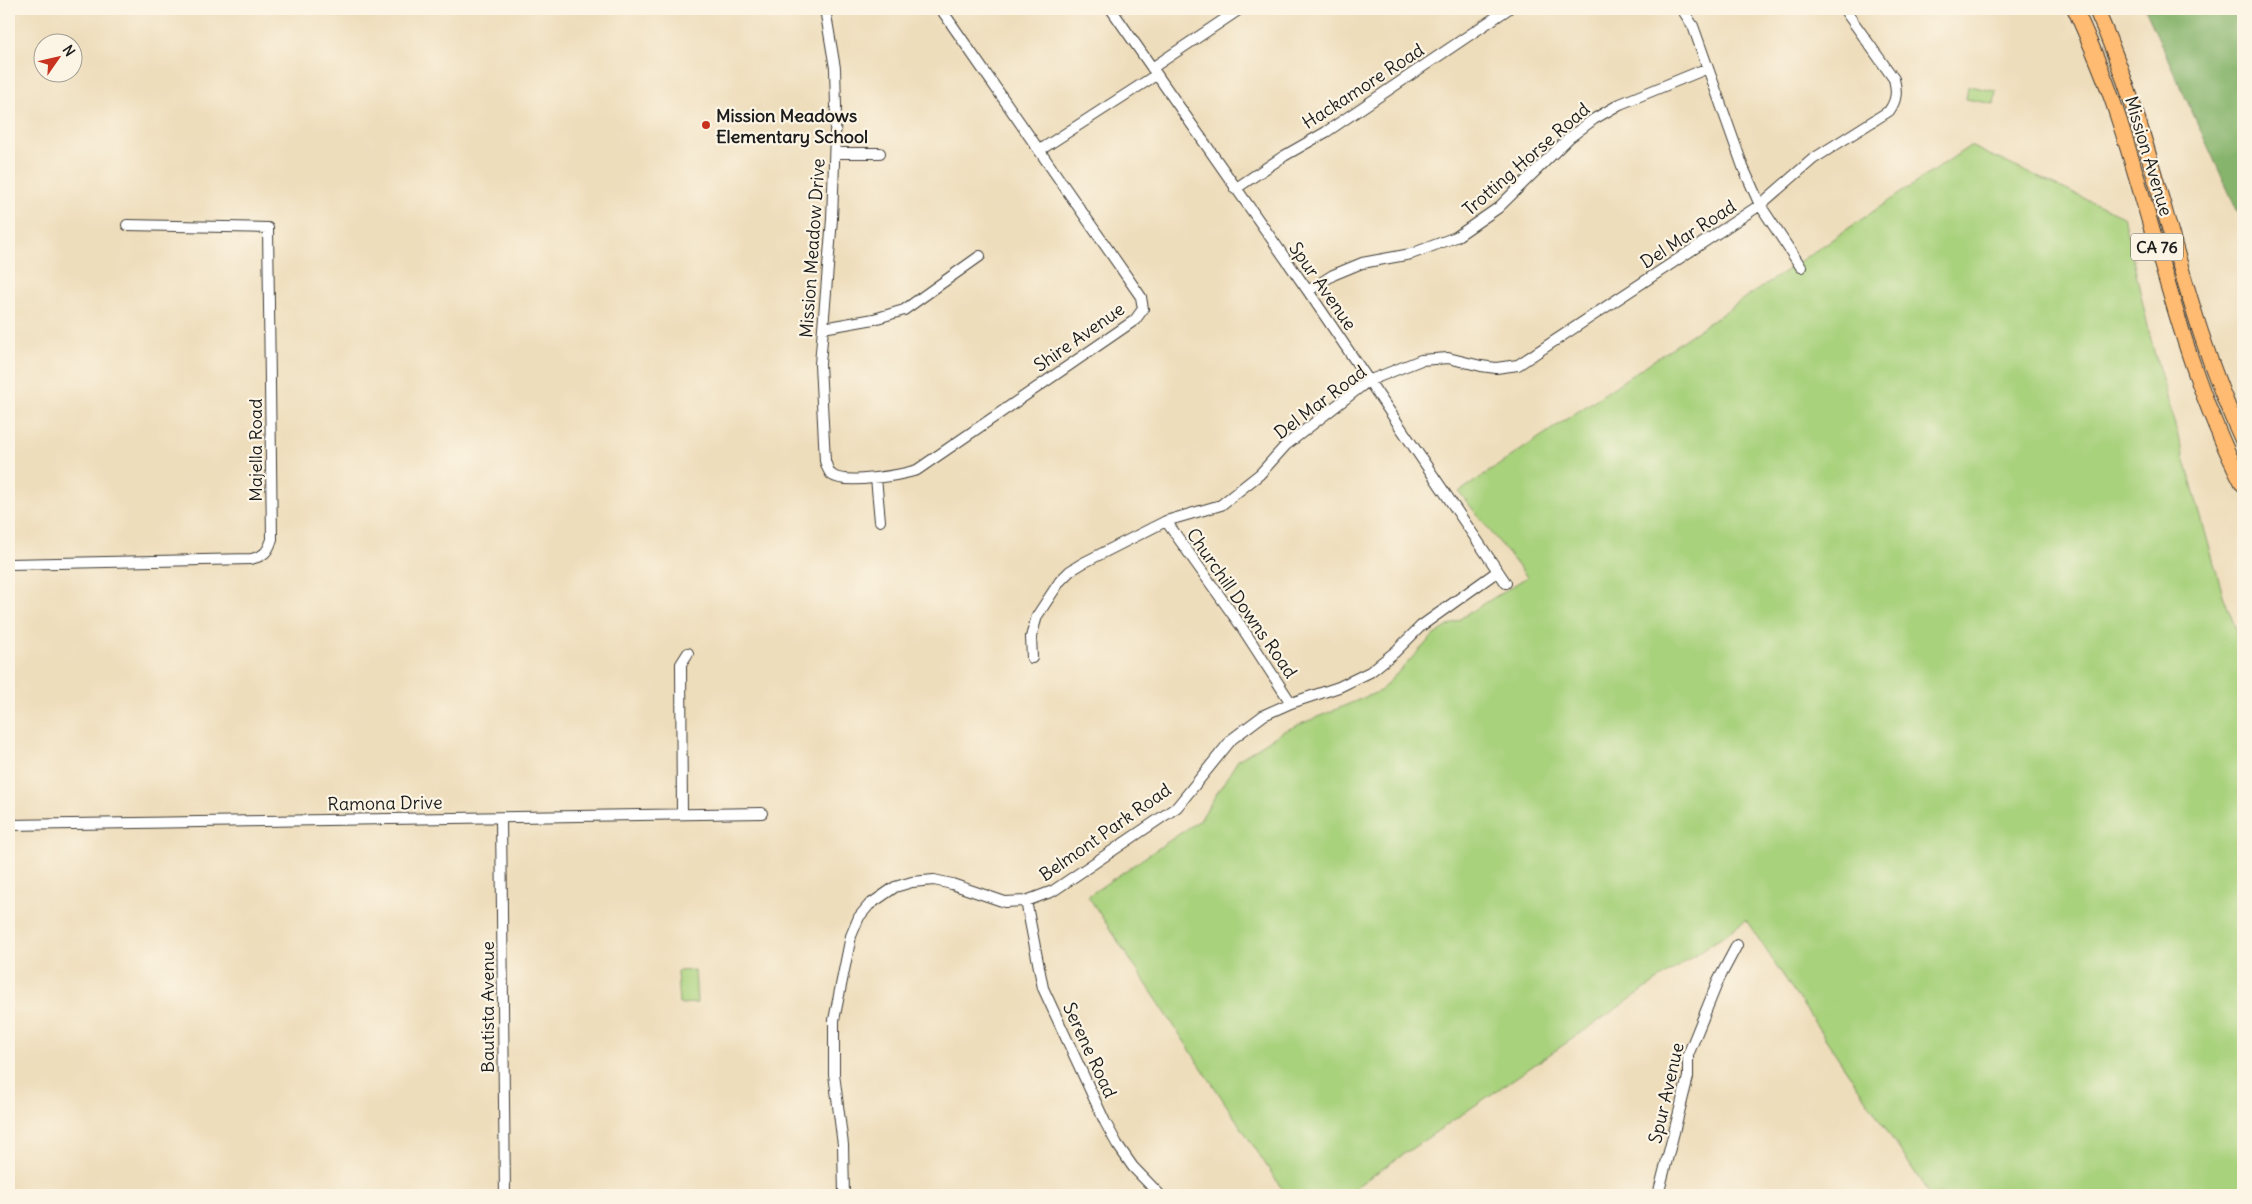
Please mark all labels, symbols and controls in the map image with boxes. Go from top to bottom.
north arrow [32,32,82,82]
street label: Hackamore Road [1298,38,1429,134]
text: N [59,42,79,60]
street label: Mission Avenue [2120,93,2178,219]
street label: Trotting Horse Road [1458,97,1595,221]
place label: Mission Meadows Elementary School [716,104,868,148]
marker: Mission Meadows Elementary School [700,119,712,131]
street label: Mission Meadow Drive [794,157,830,339]
street label: Del Mar Road [1636,194,1740,273]
road number: CA 76 [2131,233,2183,260]
street label: Spur Avenue [1284,237,1362,335]
street label: Shire Avenue [1029,297,1129,377]
street label: Del Mar Road [1269,360,1371,444]
street label: Majella Road [244,398,267,502]
street label: Churchill Downs Road [1182,524,1303,683]
street label: Belmont Park Road [1035,778,1176,886]
street label: Ramona Drive [327,790,443,816]
street label: Bautista Avenue [476,941,499,1073]
street label: Serene Road [1058,999,1122,1102]
street label: Spur Avenue [1643,1040,1689,1146]

